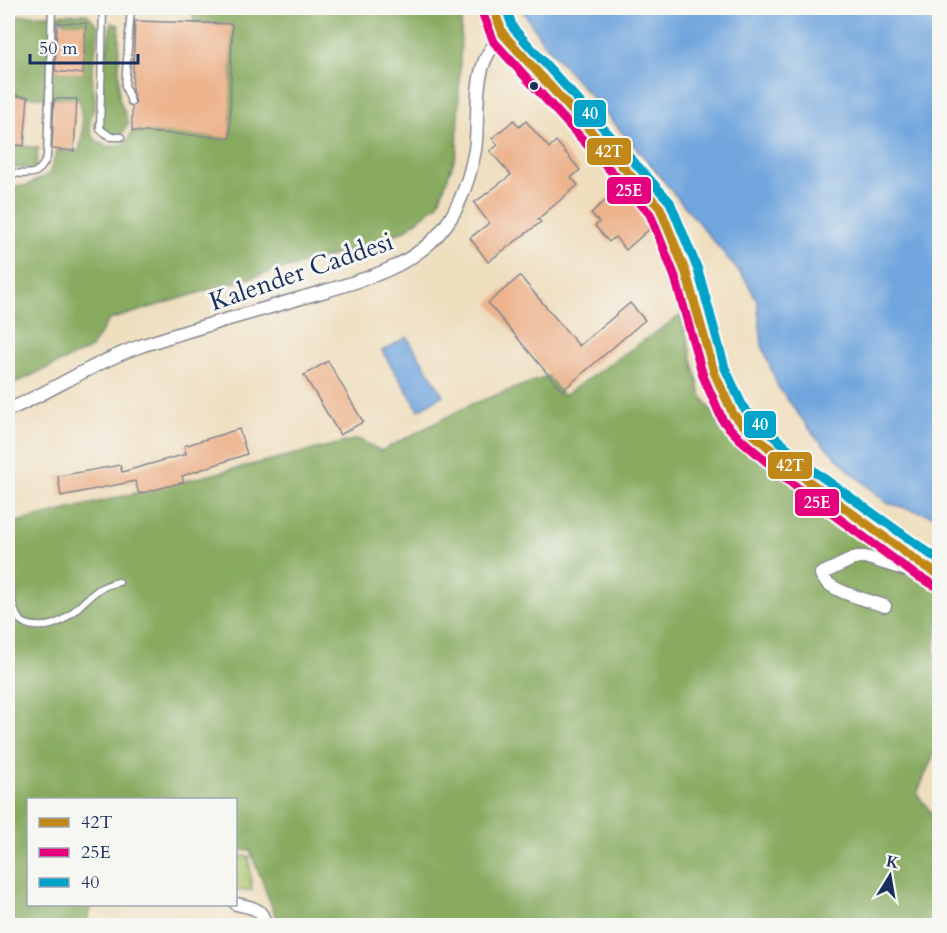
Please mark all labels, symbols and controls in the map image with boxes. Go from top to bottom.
scale bar [30,27,138,65]
text: 50 m [39,36,78,61]
unlabelled marker [528,80,540,92]
line badge: 40 [573,99,607,128]
text: 40 [582,103,598,125]
line badge: 42T [586,137,632,166]
text: 42T [595,141,623,163]
line badge: 25E [606,176,652,205]
text: 25E [616,180,642,202]
street label: Kalender Caddesi [204,224,398,319]
line badge: 40 [743,410,777,439]
text: 40 [752,414,768,436]
line badge: 42T [767,451,813,480]
text: 42T [776,455,804,477]
line badge: 25E [794,488,840,517]
text: 25E [804,492,830,514]
legend [27,798,237,906]
text: 42T [81,810,113,835]
text: 25E [81,840,111,865]
north arrow [860,846,920,906]
text: K [884,850,901,874]
text: 40 [81,870,99,895]

